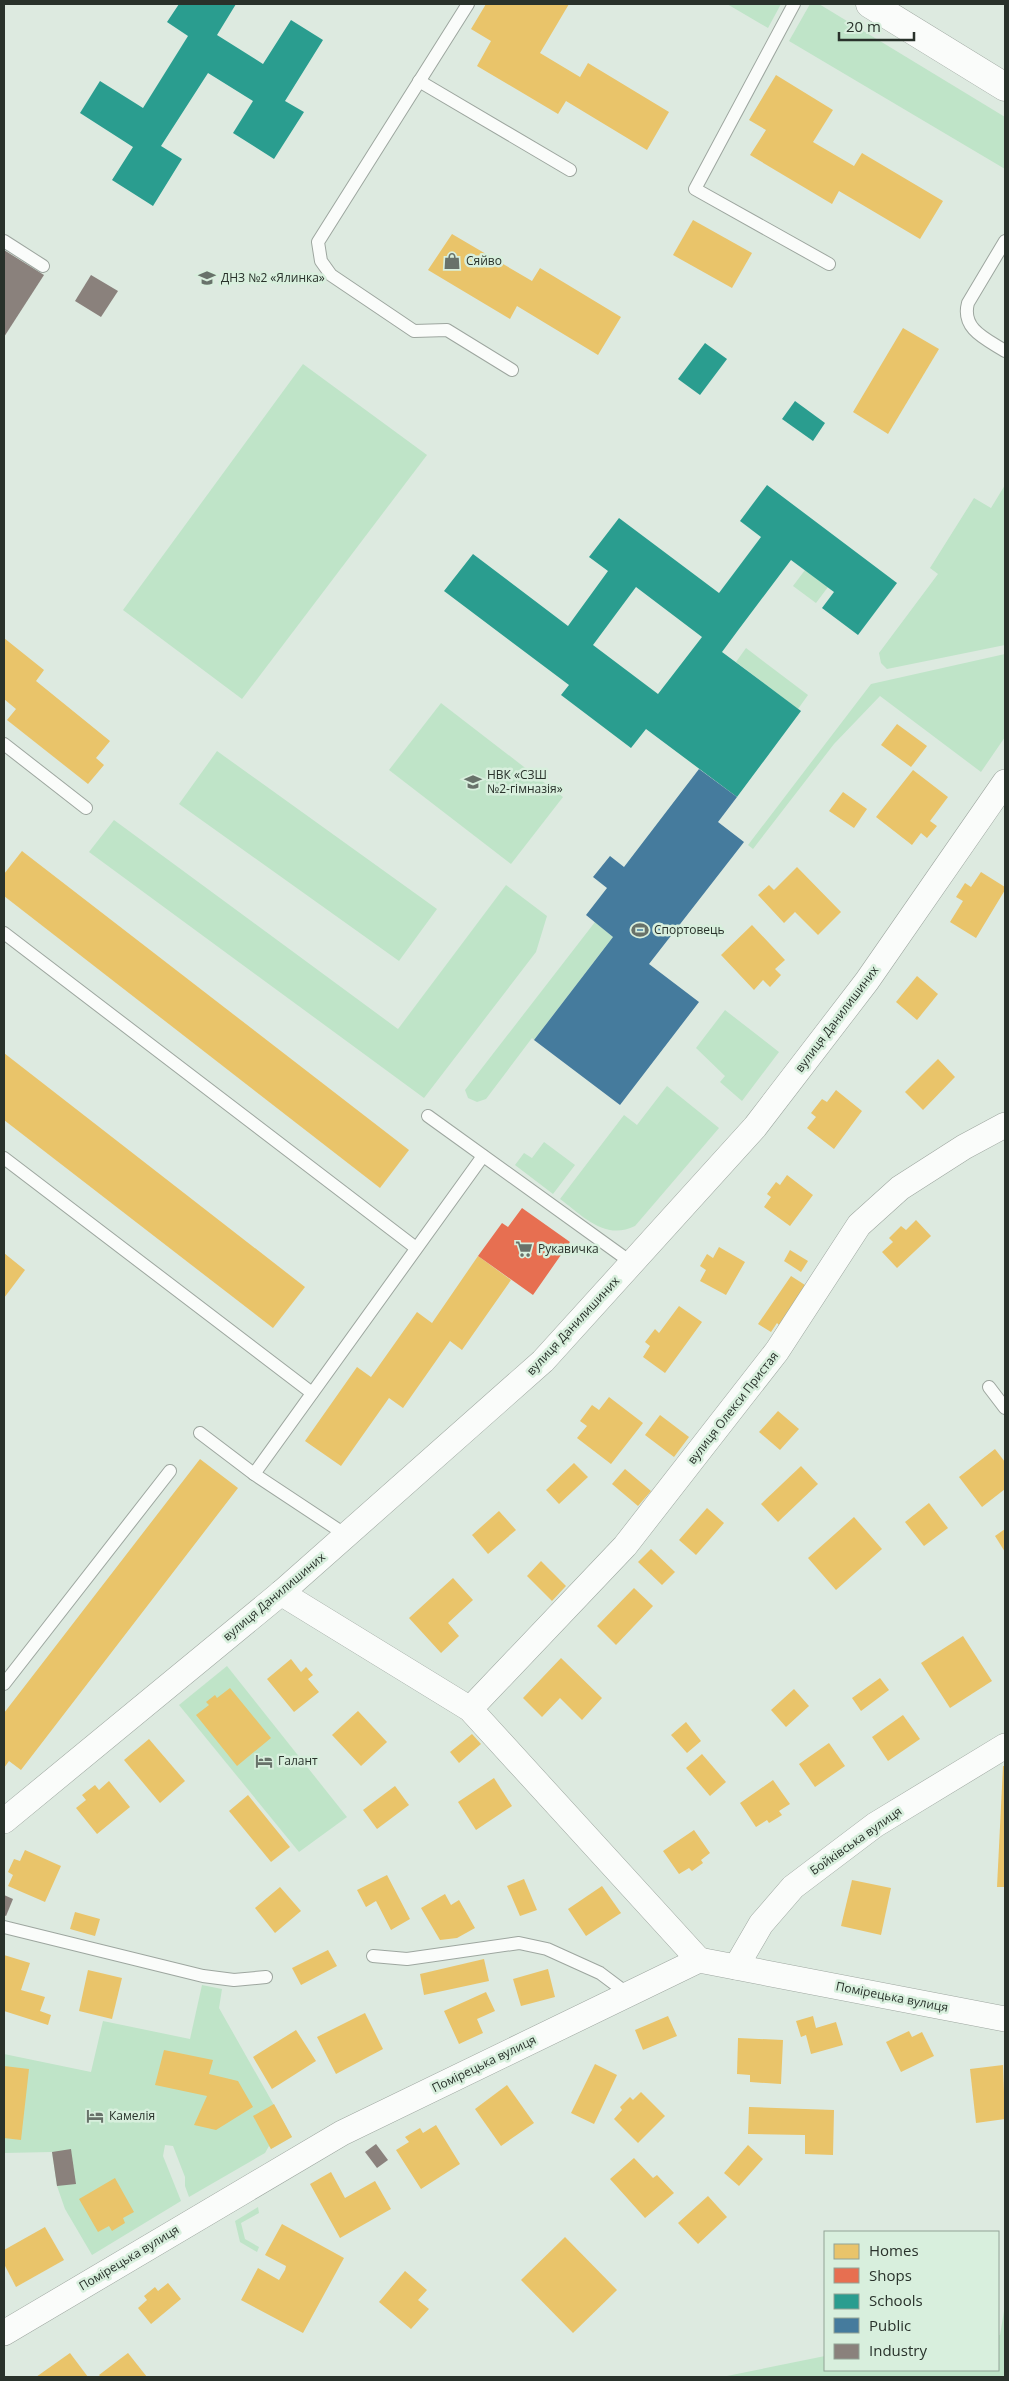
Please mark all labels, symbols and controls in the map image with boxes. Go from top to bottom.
scale bar [839,10,914,42]
text: 20 m [846,16,881,36]
shop icon: Сяйво [442,251,462,271]
place label: Сяйво [466,252,502,269]
school or university icon: ДНЗ №2 «Ялинка» [197,268,217,288]
place label: ДНЗ №2 «Ялинка» [221,269,325,286]
place label: НВК «СЗШ №2-гімназія» [487,766,563,797]
school or university icon: НВК «СЗШ №2-гімназія» [463,772,483,792]
sports icon: Спортовець [630,920,650,940]
place label: Спортовець [654,921,725,938]
street label: вулиця Данилишиних [791,961,883,1075]
supermarket icon: Рукавичка [514,1239,534,1259]
place label: Рукавичка [538,1240,599,1257]
street label: вулиця Данилишиних [522,1272,623,1379]
street label: вулиця Олекси Пристая [683,1348,782,1468]
street label: вулиця Данилишиних [219,1548,329,1645]
hotel icon: Галант [254,1751,274,1771]
place label: Галант [278,1752,318,1769]
street label: Бойківська вулиця [806,1802,905,1879]
street label: Помірецька вулиця [835,1977,950,2016]
street label: Помірецька вулиця [429,2031,539,2096]
hotel icon: Камелія [85,2106,105,2126]
place label: Камелія [109,2107,155,2124]
street label: Помірецька вулиця [76,2221,182,2294]
legend [824,2231,999,2371]
text: Homes [869,2240,919,2260]
text: Shops [869,2265,912,2285]
text: Schools [869,2290,923,2310]
text: Public [869,2315,911,2335]
text: Industry [869,2340,927,2360]

